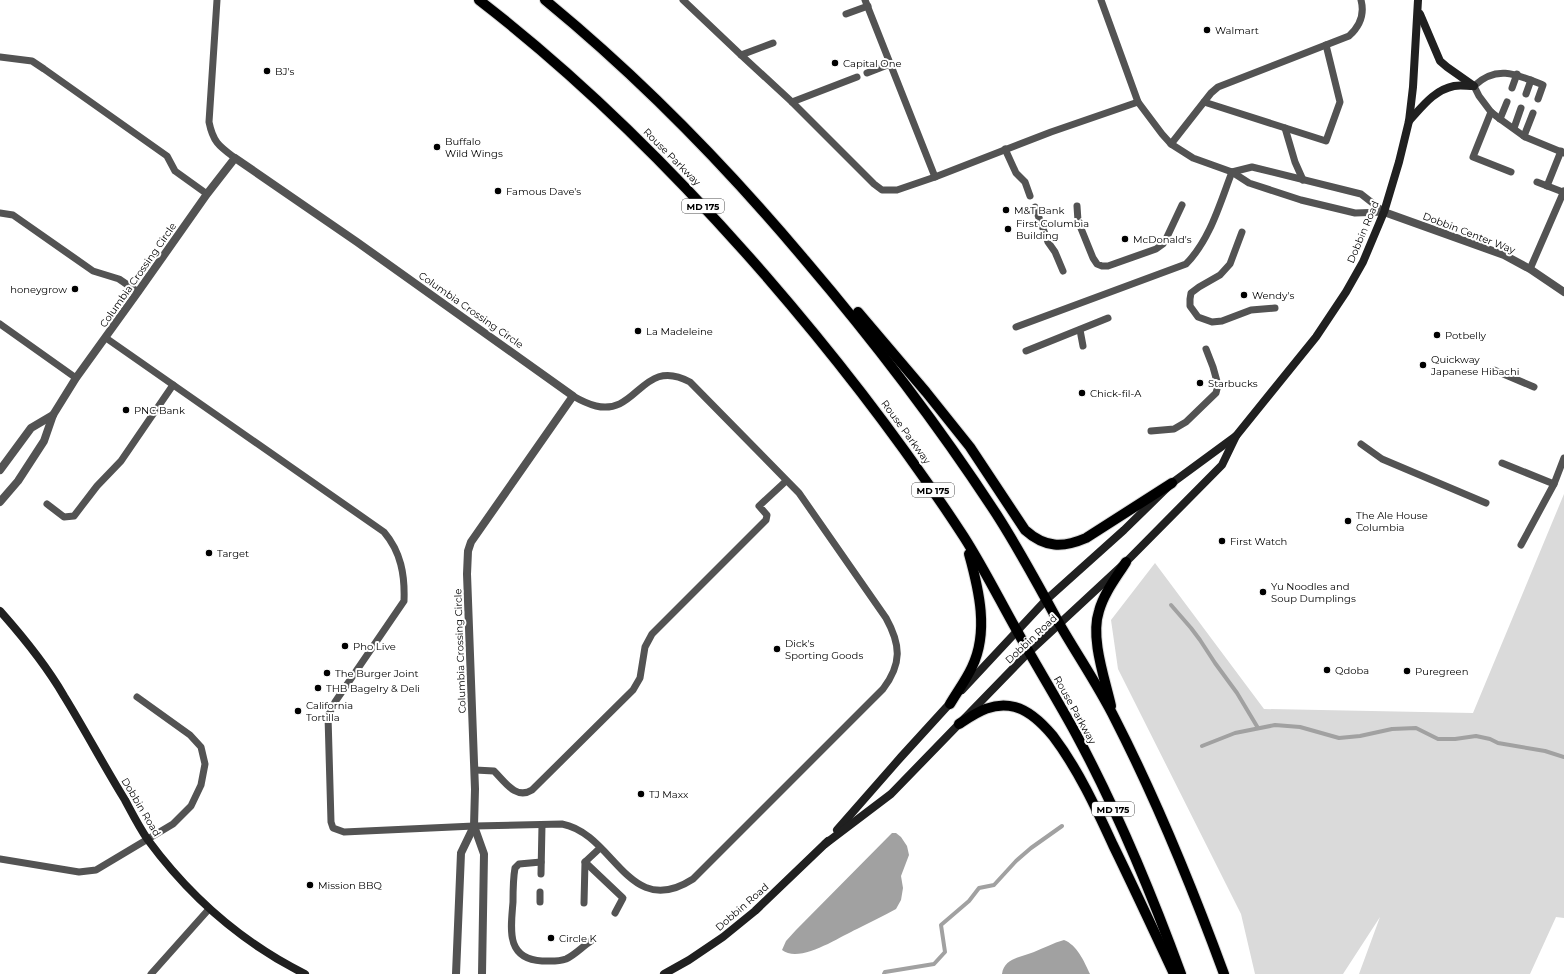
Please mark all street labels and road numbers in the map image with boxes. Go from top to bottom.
street label: Rouse Parkway [641,126,704,189]
road number: MD 175 [682,199,724,213]
street label: Dobbin Road [1344,199,1382,265]
street label: Dobbin Center Way [1421,209,1518,257]
street label: Columbia Crossing Circle [97,220,179,330]
street label: Columbia Crossing Circle [416,269,526,351]
street label: Rouse Parkway [878,397,934,467]
road number: MD 175 [912,483,954,497]
street label: Columbia Crossing Circle [451,588,469,714]
street label: Dobbin Road [1002,612,1060,666]
street label: Rouse Parkway [1051,674,1099,747]
street label: Dobbin Road [118,775,164,839]
road number: MD 175 [1092,802,1134,816]
street label: Dobbin Road [713,880,771,934]

